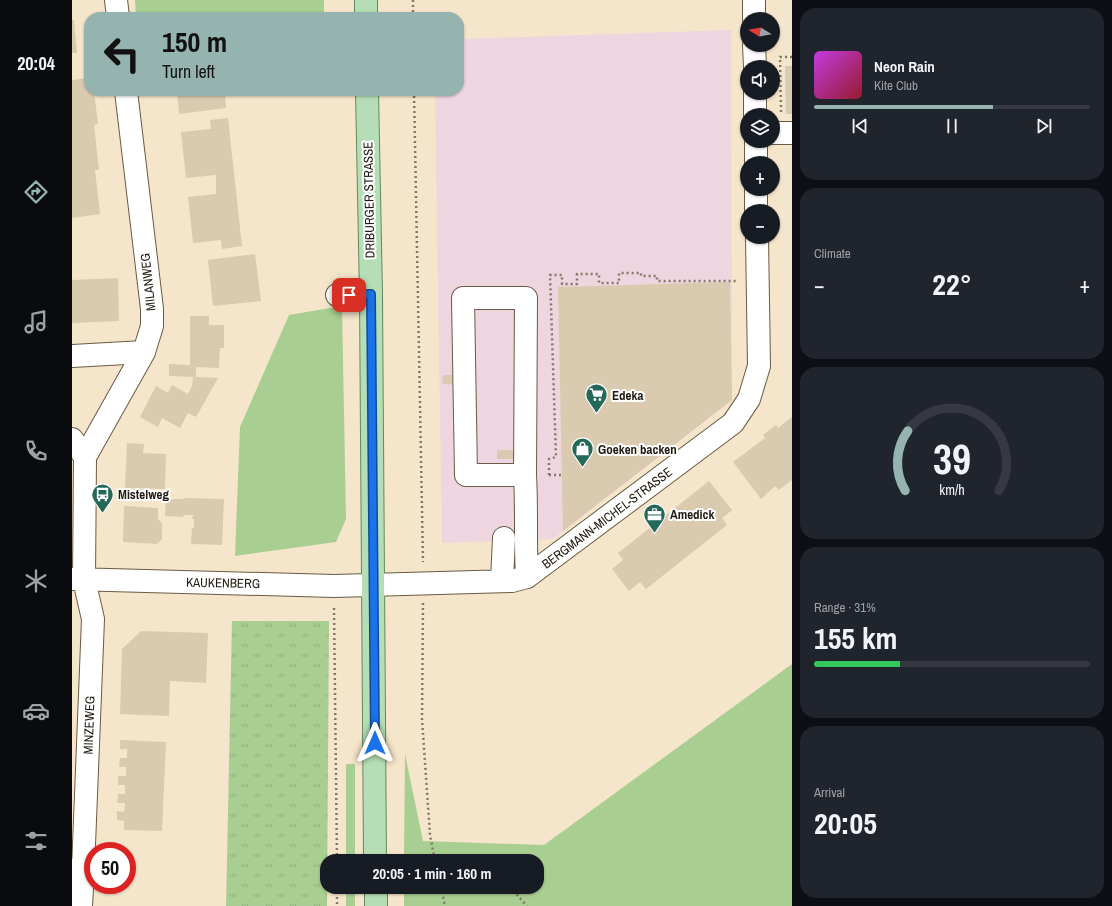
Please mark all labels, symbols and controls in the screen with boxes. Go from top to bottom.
north arrow [740,12,780,52]
map controls [740,12,780,244]
text: 150 m [162,23,227,61]
icon: left [96,28,148,80]
text: 20:04 [17,51,55,76]
text: Neon Rain [874,56,935,77]
text: Turn left [162,59,215,84]
button: sound [740,60,780,100]
text: Kite Club [874,77,918,94]
button: layers [740,108,780,148]
icon: previous [849,115,871,137]
icon: pause [941,115,963,137]
icon: next [1033,115,1055,137]
street label: DRIBURGER STRASSE [359,142,379,258]
button: + [740,156,780,196]
icon: directions [22,178,50,206]
button: − [740,204,780,244]
text: Climate [814,245,851,262]
street label: MILANWEG [137,252,159,312]
text: 22° [932,264,972,304]
text: − [814,270,825,300]
text: + [1079,270,1090,300]
pin [332,278,366,312]
icon: arrive [338,284,360,306]
icon: music [22,308,50,336]
supermarket icon: Edeka [584,382,610,415]
place label: Edeka [612,387,643,404]
text: 39 [933,431,971,487]
shop icon: Goeken backen [570,436,596,469]
icon: phone [22,437,50,465]
place label: Goeken backen [598,441,677,458]
street label: BERGMANN-MICHEL-STRASSE [538,463,676,573]
text: km/h [939,480,965,499]
bus stop icon: Mistelweg [90,481,116,514]
place label: Mistelweg [118,486,169,503]
office icon: Amedick [641,501,667,534]
place label: Amedick [670,506,715,523]
icon: climate [22,567,50,595]
street label: KAUKENBERG [186,574,260,592]
text: Range · 31% [814,599,876,616]
text: 155 km [814,618,897,658]
street label: MINZEWEG [79,695,99,755]
icon: car [22,697,50,725]
position arrow [354,722,396,764]
text: Arrival [814,784,845,801]
text: 20:05 [814,803,877,843]
icon: filters [22,827,50,855]
speed limit sign: 50 [84,842,136,894]
text: 20:05 · 1 min · 160 m [373,863,491,884]

